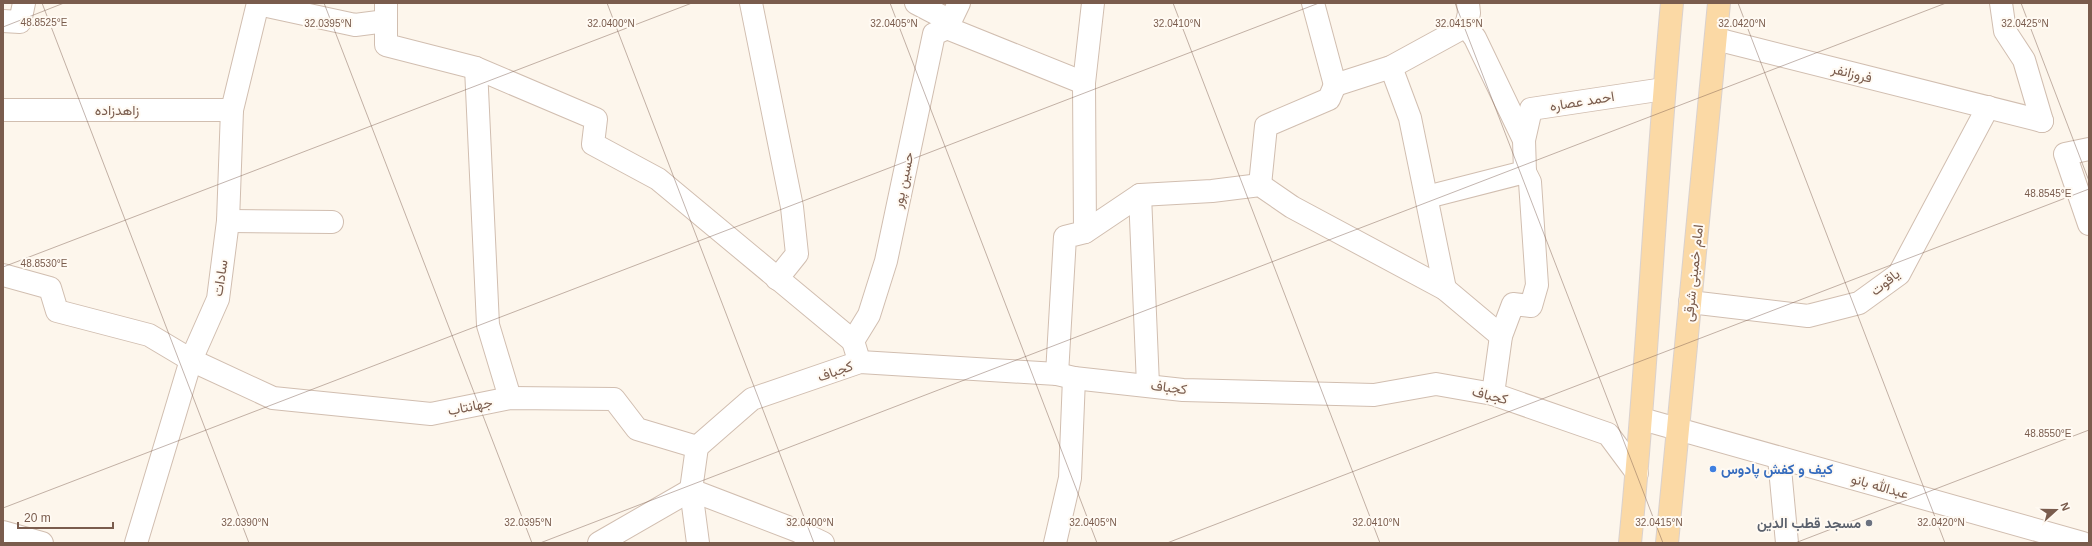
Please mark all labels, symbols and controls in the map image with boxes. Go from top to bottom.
text: 48.8525°E [21,17,68,28]
text: 32.0395°N [304,18,352,29]
text: 32.0400°N [587,18,635,29]
text: 32.0405°N [870,18,918,29]
text: 32.0410°N [1153,18,1201,29]
text: 32.0415°N [1435,18,1483,29]
text: 32.0420°N [1718,18,1766,29]
text: 32.0425°N [2001,18,2049,29]
street label: فروزانفر [1829,60,1874,87]
street label: احمد عصاره [1549,88,1616,115]
street label: زاهدزاده [95,102,139,119]
street label: حسین پور [889,151,919,211]
text: 48.8545°E [2025,188,2072,199]
street label: امام خمینی شرقی [1680,224,1707,323]
text: 48.8530°E [21,258,68,269]
street label: سادات [209,259,231,297]
street label: یاقوت [1867,265,1903,299]
street label: کجباف [815,358,855,385]
street label: کجباف [1150,377,1188,398]
street label: کجباف [1470,383,1510,408]
street label: جهانتاب [446,394,494,419]
text: 48.8550°E [2025,428,2072,439]
place label: کیف و کفش پادوس [1721,461,1833,479]
marker: کیف و کفش پادوس [1708,464,1718,474]
street label: عبدالله بانو [1849,470,1911,503]
north arrow [2036,490,2076,530]
text: N [2058,501,2072,512]
scale bar [18,504,113,530]
text: 20 m [24,511,51,525]
place label: مسجد قطب الدین [1757,515,1861,532]
text: 32.0390°N [221,517,269,528]
text: 32.0395°N [504,517,552,528]
text: 32.0400°N [786,517,834,528]
text: 32.0405°N [1069,517,1117,528]
text: 32.0410°N [1352,517,1400,528]
text: 32.0415°N [1635,517,1683,528]
text: 32.0420°N [1917,517,1965,528]
marker: مسجد قطب الدین [1864,518,1874,528]

